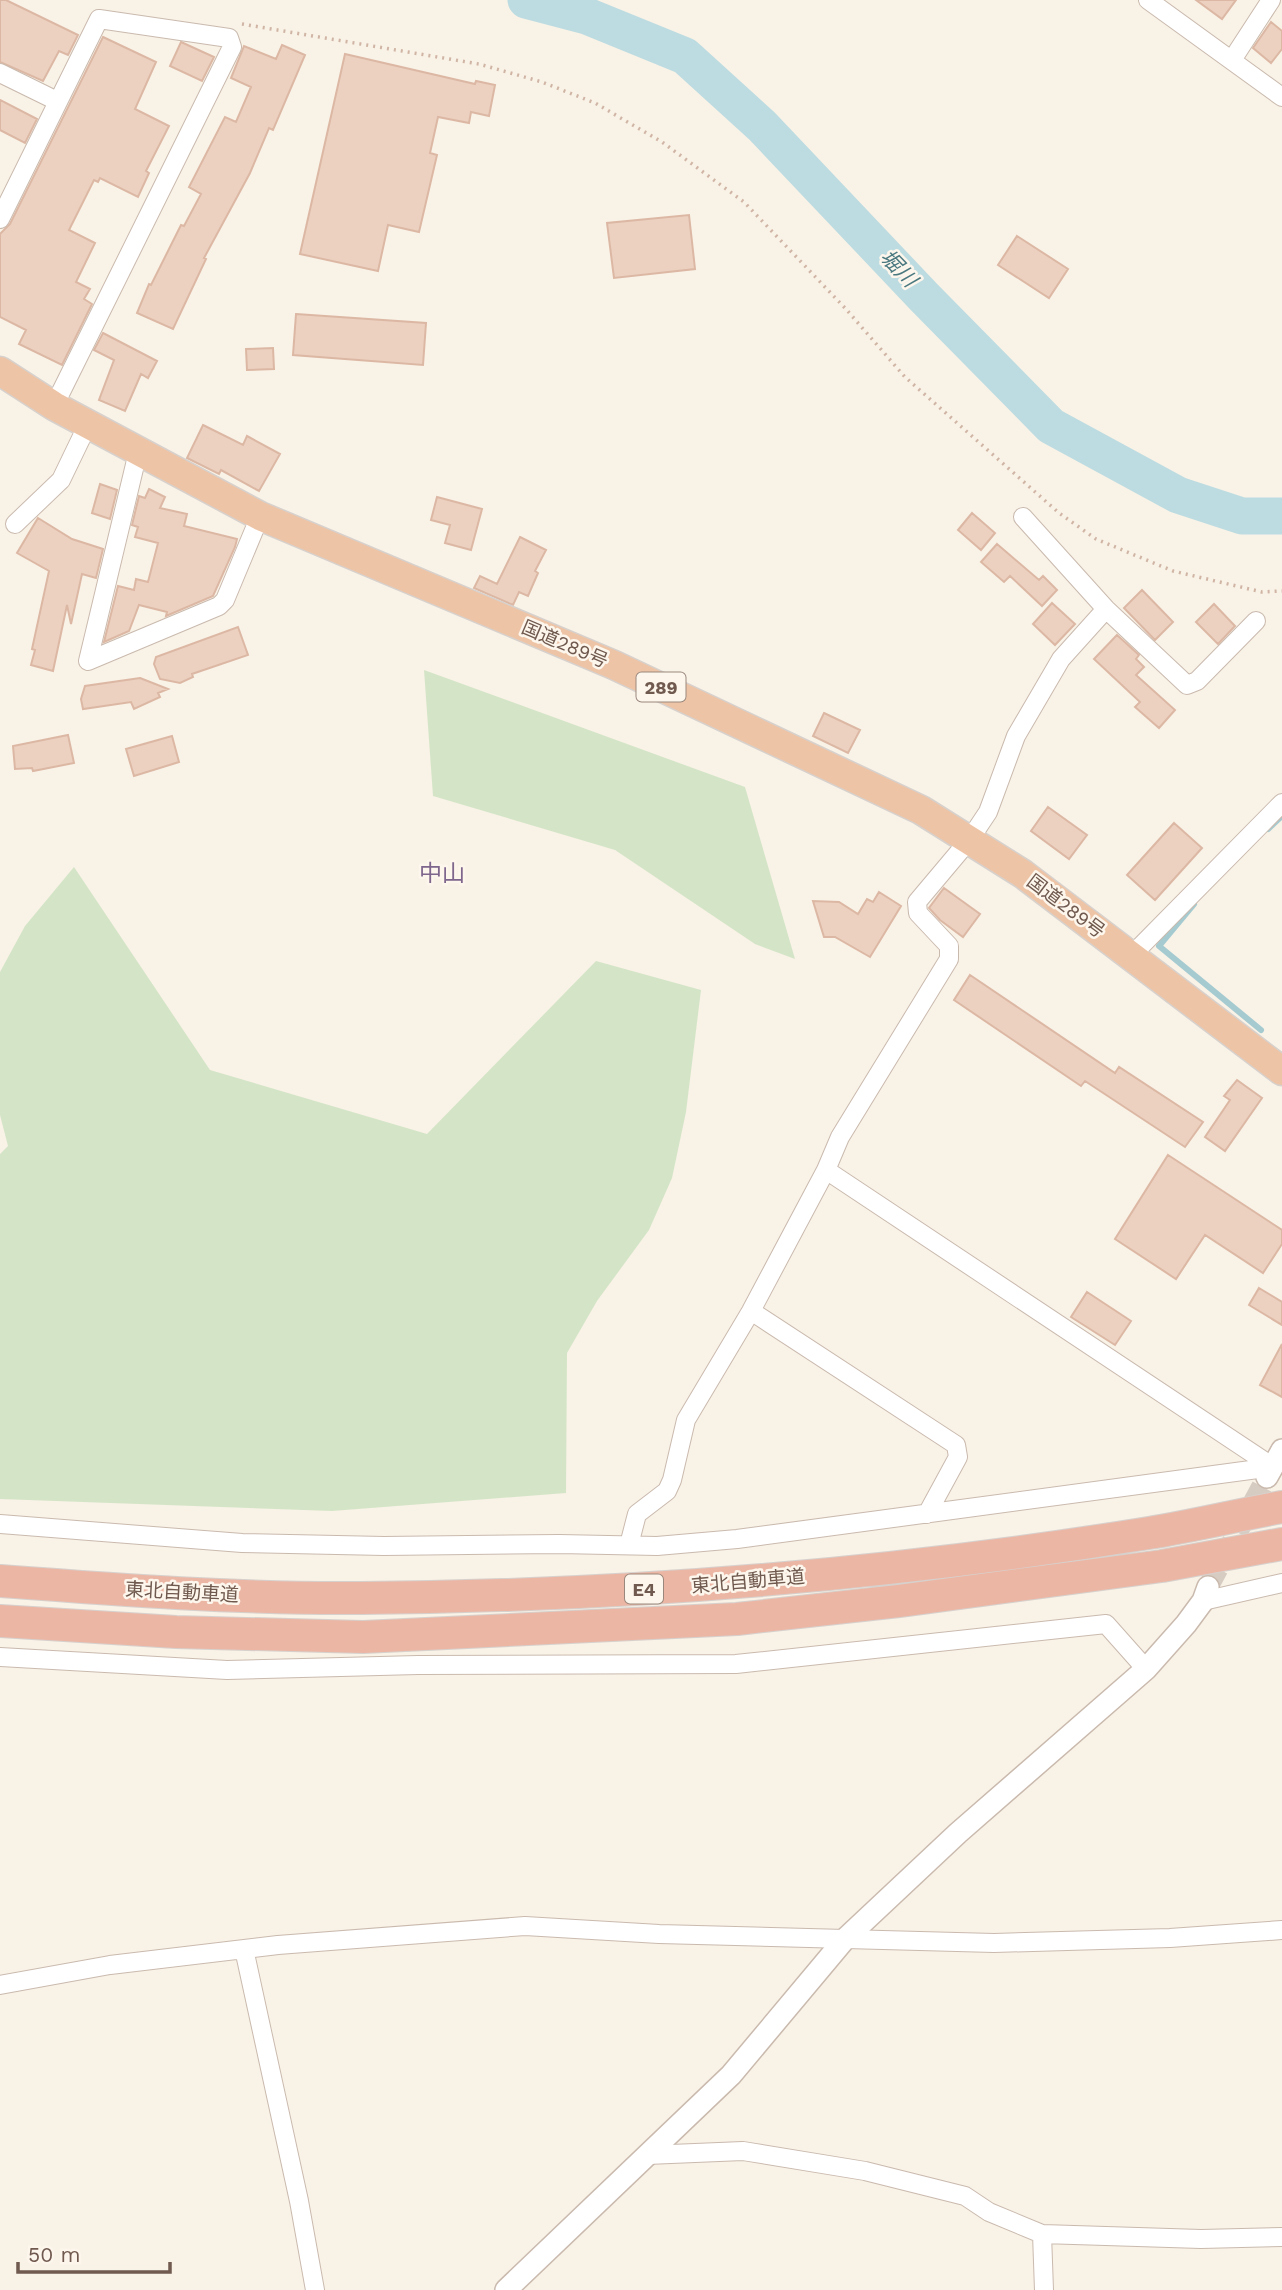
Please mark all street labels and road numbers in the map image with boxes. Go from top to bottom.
street label: 国道289号 [518,616,612,672]
road number: 289 [636,672,686,702]
street label: 国道289号 [1023,869,1109,943]
street label: 東北自動車道 [690,1565,806,1597]
road number: E4 [625,1574,663,1604]
street label: 東北自動車道 [124,1578,240,1606]

